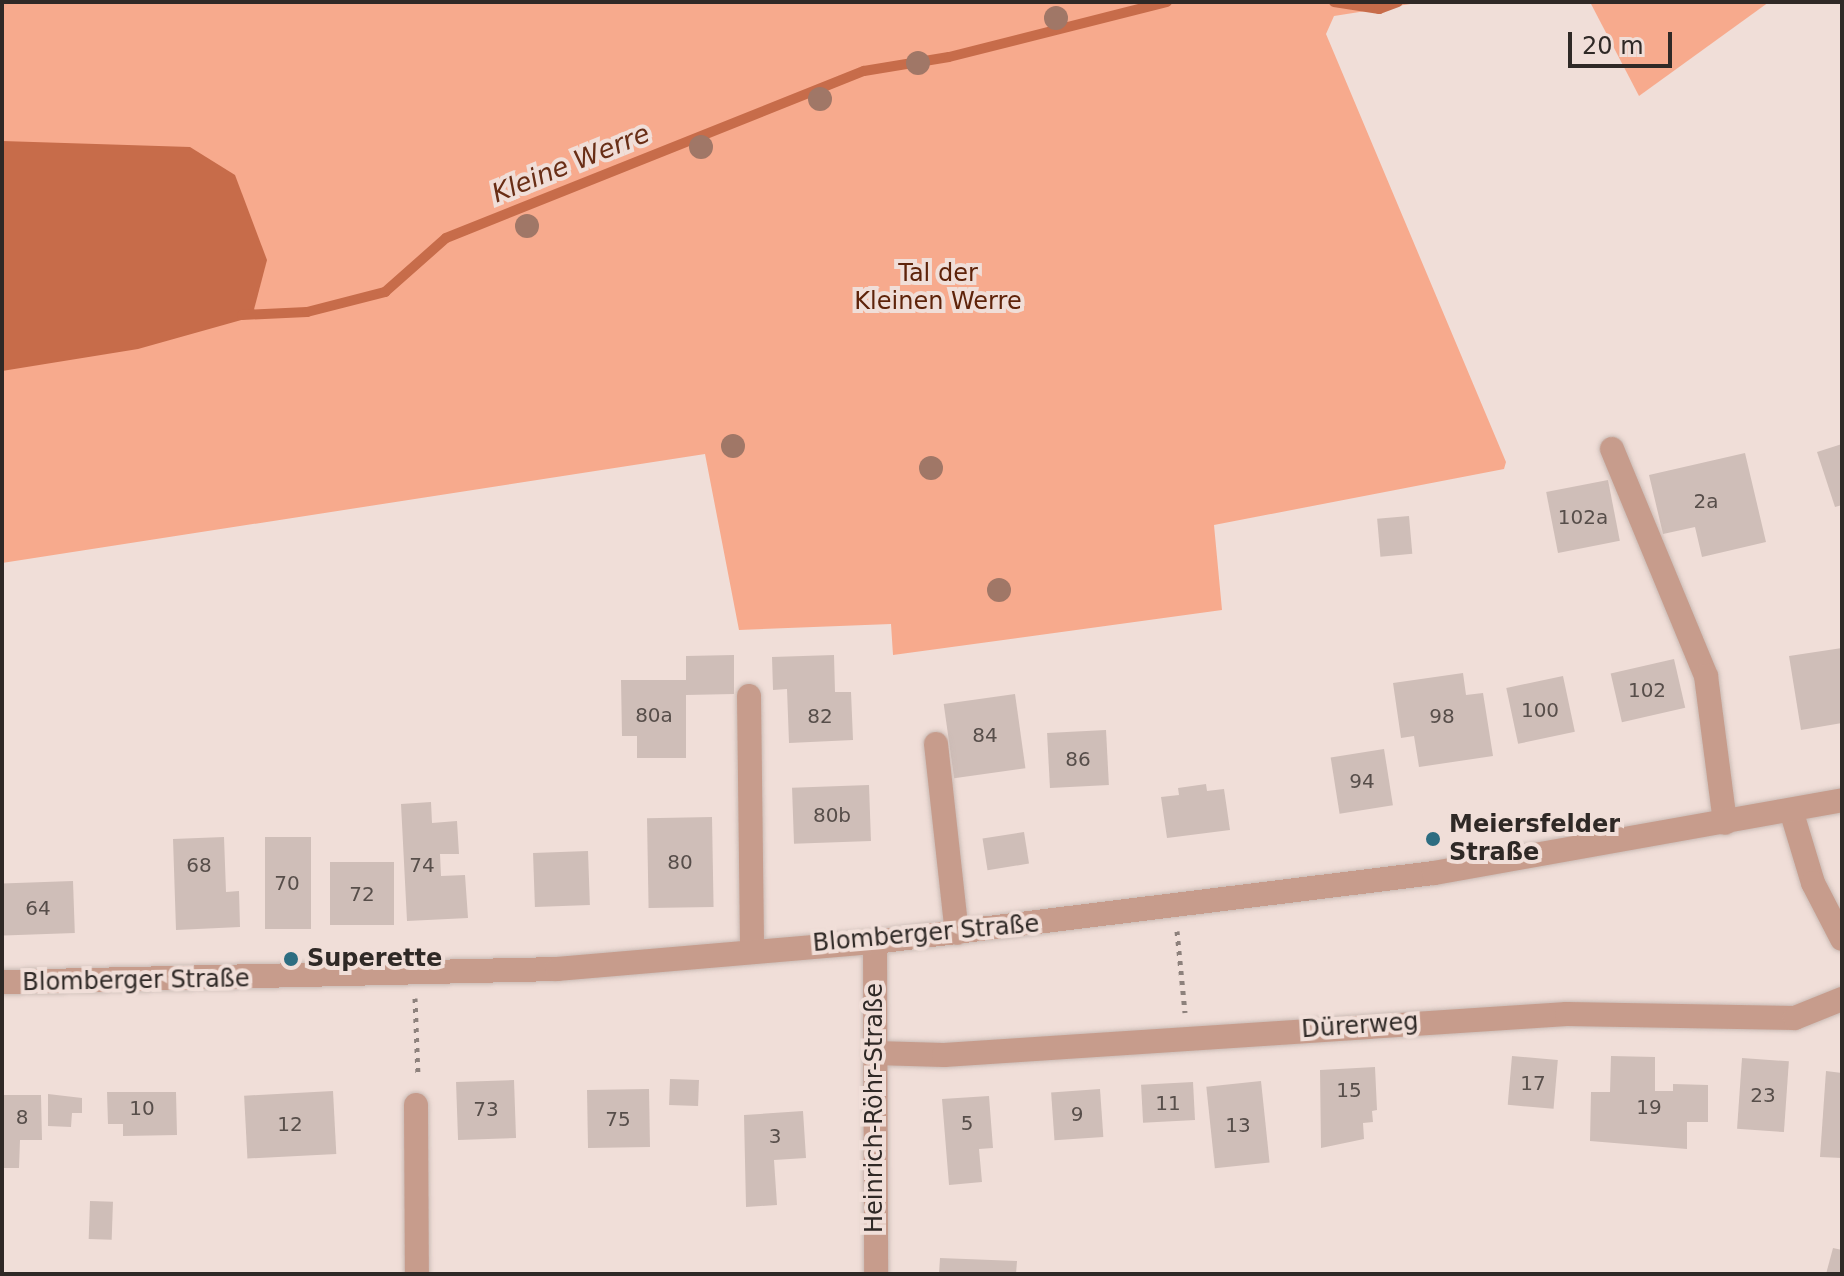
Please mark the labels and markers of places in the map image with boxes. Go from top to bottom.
place label: Meiersfelder Straße [1449,811,1620,867]
marker: Meiersfelder Straße [1424,830,1442,848]
place label: Superette [307,945,442,973]
marker: Superette [282,950,300,968]

